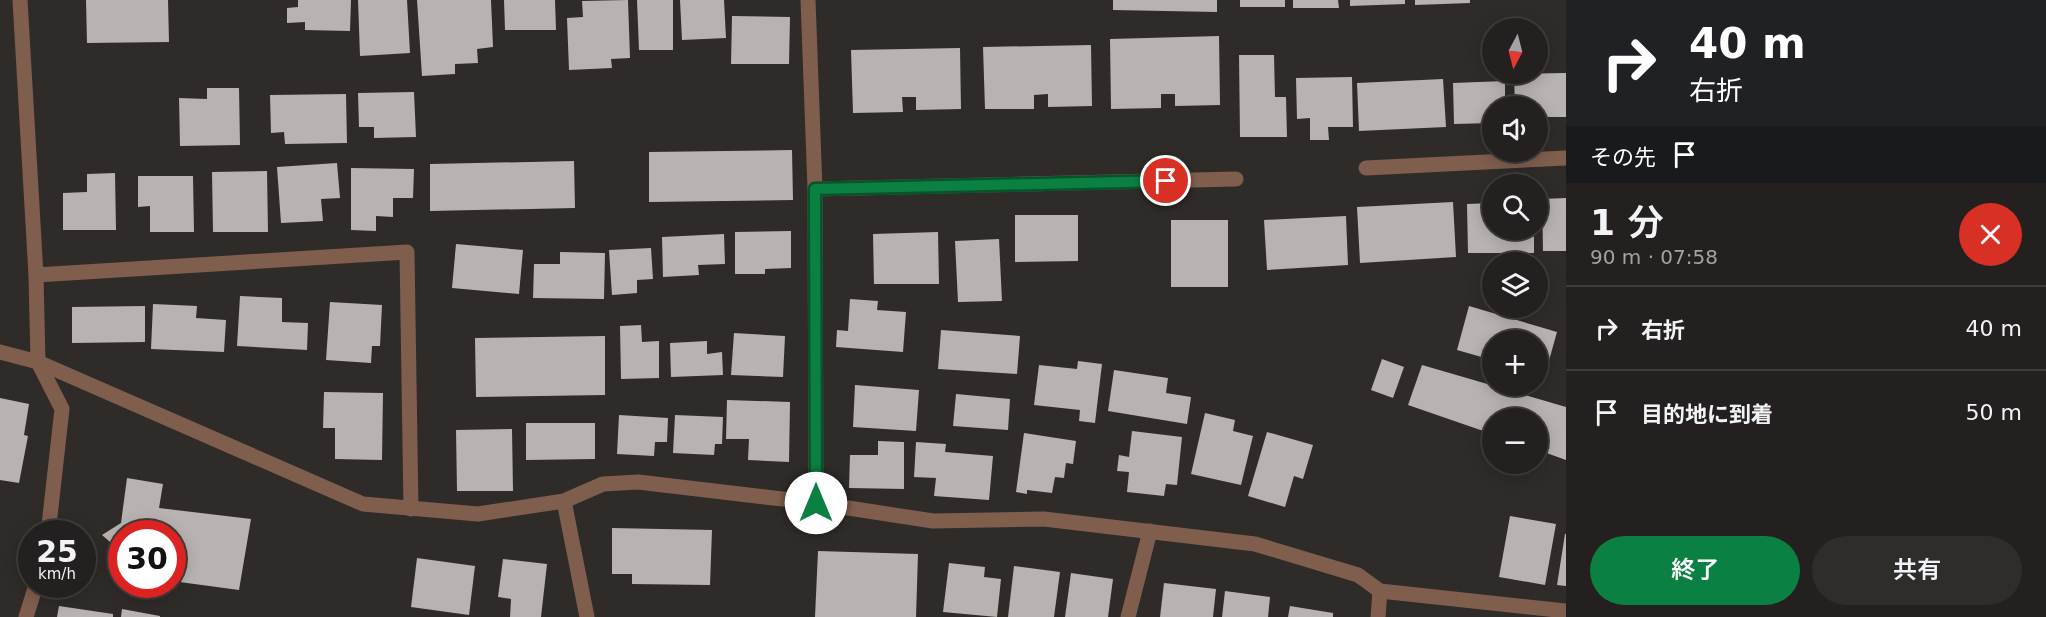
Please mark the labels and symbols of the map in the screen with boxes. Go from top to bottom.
north arrow [1482,18,1548,84]
pin [1140,155,1191,206]
position arrow [784,471,848,535]
speed limit sign: 30 [108,520,186,598]

